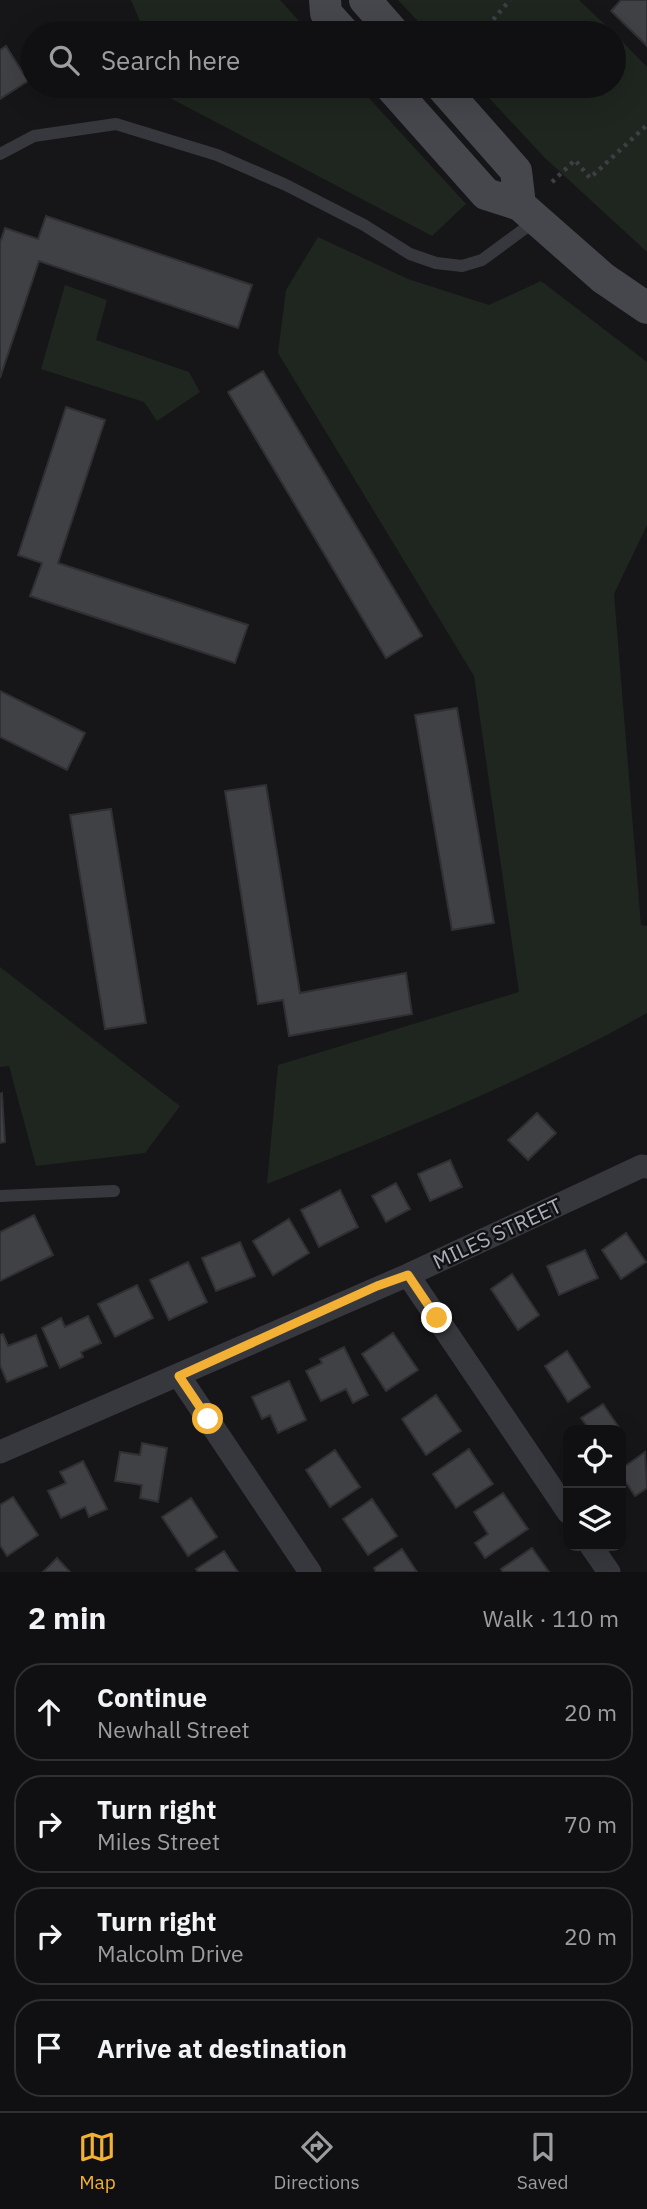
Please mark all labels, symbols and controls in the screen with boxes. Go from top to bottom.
search box [21,21,626,98]
icon: search [45,41,83,79]
text: Search here [101,43,240,77]
street label: MILES STREET [428,1191,566,1275]
route end [421,1302,452,1333]
route start [192,1403,223,1434]
map controls [563,1425,626,1551]
button: locate [563,1425,626,1488]
button: layers [563,1488,626,1551]
text: 2 min [28,1598,106,1637]
text: Walk · 110 m [483,1603,619,1633]
text: Continue [97,1680,207,1714]
icon: ahead [30,1693,68,1731]
text: 20 m [564,1697,617,1727]
text: Newhall Street [97,1714,250,1744]
text: Turn right [97,1792,216,1826]
icon: right [30,1805,68,1843]
text: 70 m [564,1809,617,1839]
text: Miles Street [97,1826,220,1856]
text: Turn right [97,1904,216,1938]
icon: right [30,1917,68,1955]
text: 20 m [564,1921,617,1951]
text: Malcolm Drive [97,1938,244,1968]
icon: arrive [30,2029,68,2067]
text: Arrive at destination [97,2031,347,2065]
tab: Map [78,2128,116,2194]
tab: Directions [273,2128,360,2194]
tab: Saved [517,2128,569,2194]

